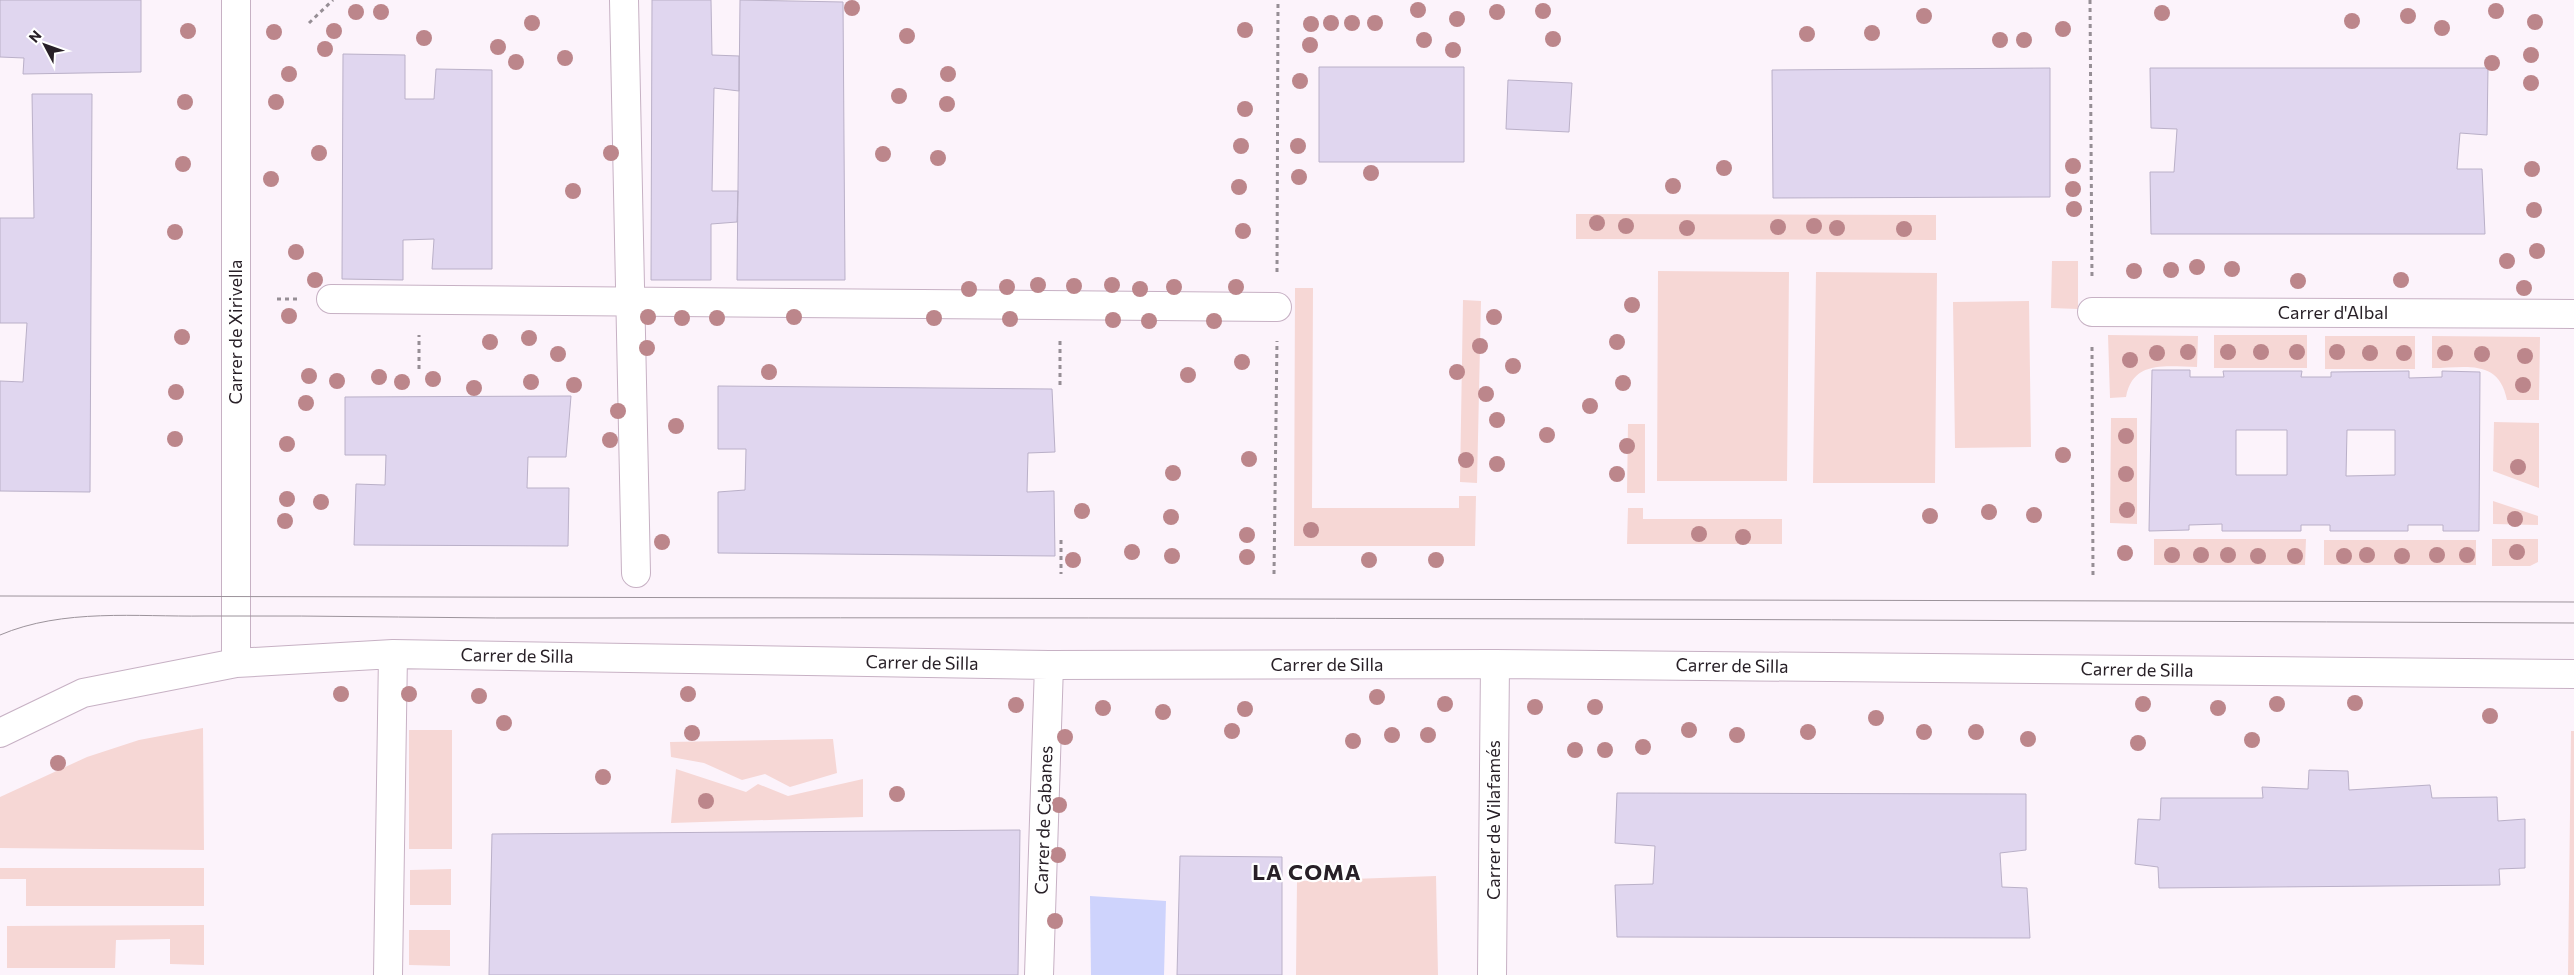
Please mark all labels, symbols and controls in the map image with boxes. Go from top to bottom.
north arrow [20,20,70,70]
text: N [25,27,45,46]
street label: Carrer de Xirivella [224,260,246,404]
street label: Carrer d'Albal [2278,301,2388,323]
street label: Carrer de Silla [460,643,574,667]
street label: Carrer de Silla [865,650,979,674]
street label: Carrer de Silla [1270,653,1384,675]
street label: Carrer de Silla [1675,653,1789,677]
street label: Carrer de Silla [2080,657,2194,681]
street label: Carrer de Vilafamés [1482,740,1504,900]
street label: Carrer de Cabanes [1029,745,1057,895]
district label: LA COMA [1252,858,1362,885]

